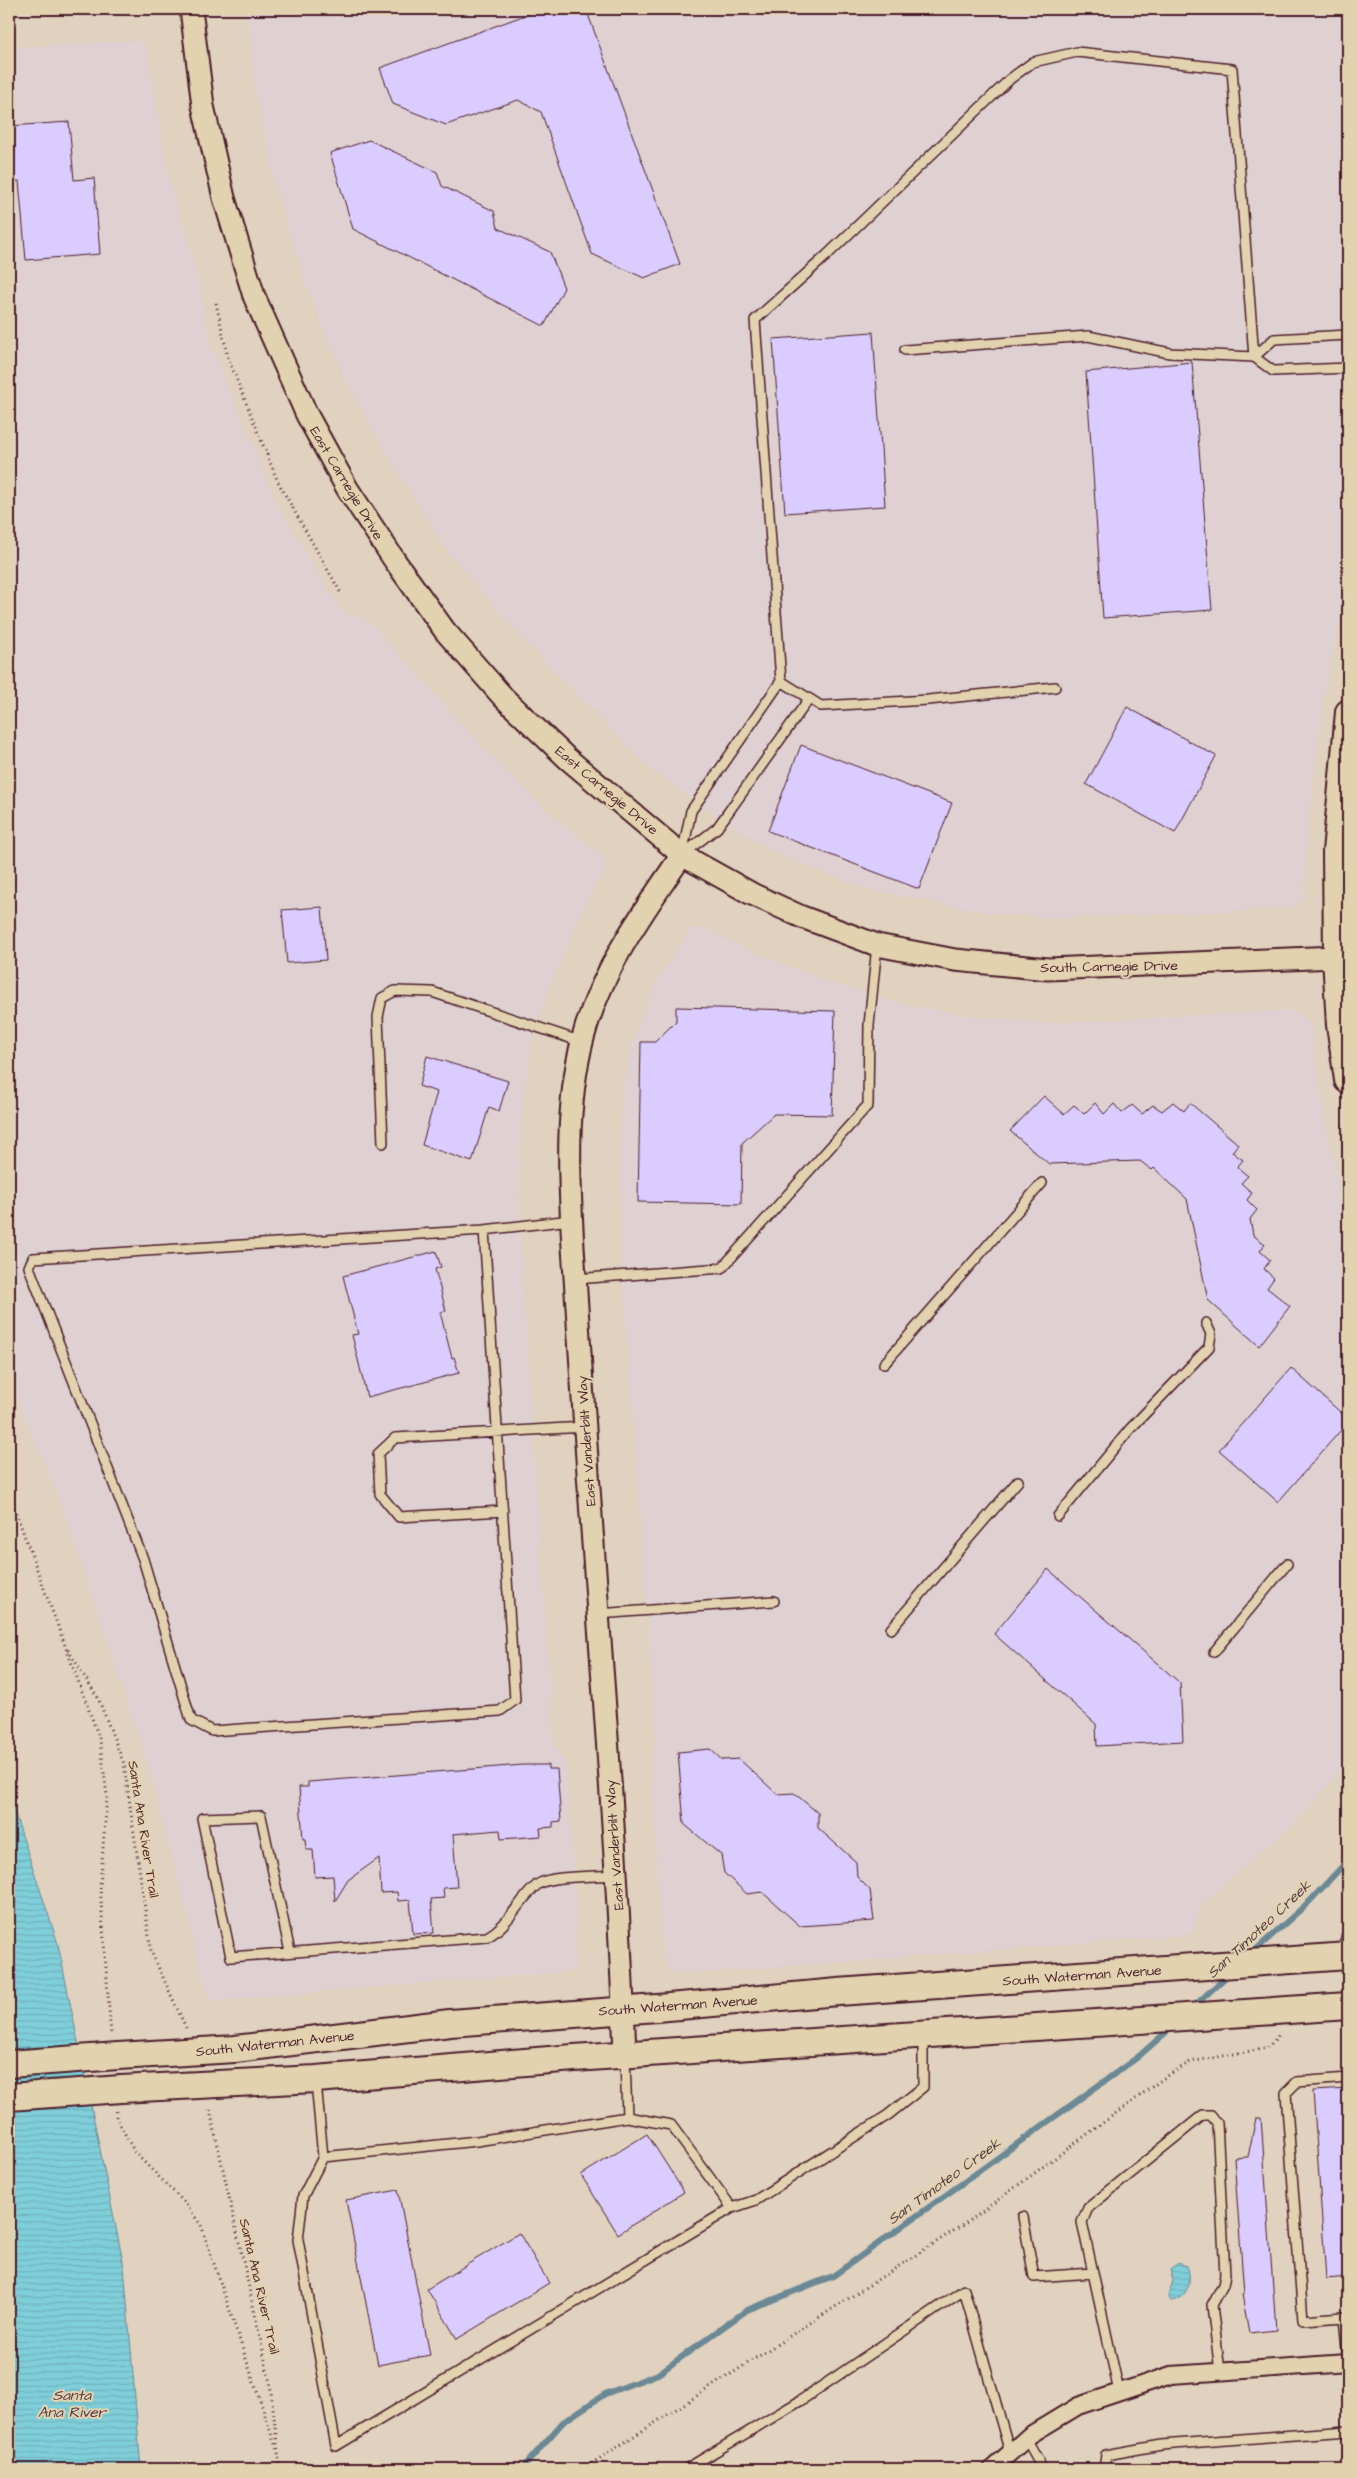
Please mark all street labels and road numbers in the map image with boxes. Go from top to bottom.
street label: East Carnegie Drive [304,423,388,544]
street label: East Carnegie Drive [550,742,663,840]
street label: South Carnegie Drive [1040,956,1178,978]
street label: East Vanderbilt Way [572,1375,602,1507]
street label: Santa Ana River Trail [122,1759,164,1899]
street label: East Vanderbilt Way [600,1779,630,1911]
street label: South Waterman Avenue [1002,1960,1163,1992]
street label: South Waterman Avenue [598,1990,759,2022]
street label: South Waterman Avenue [195,2026,356,2062]
street label: Santa Ana River Trail [234,2217,284,2356]

